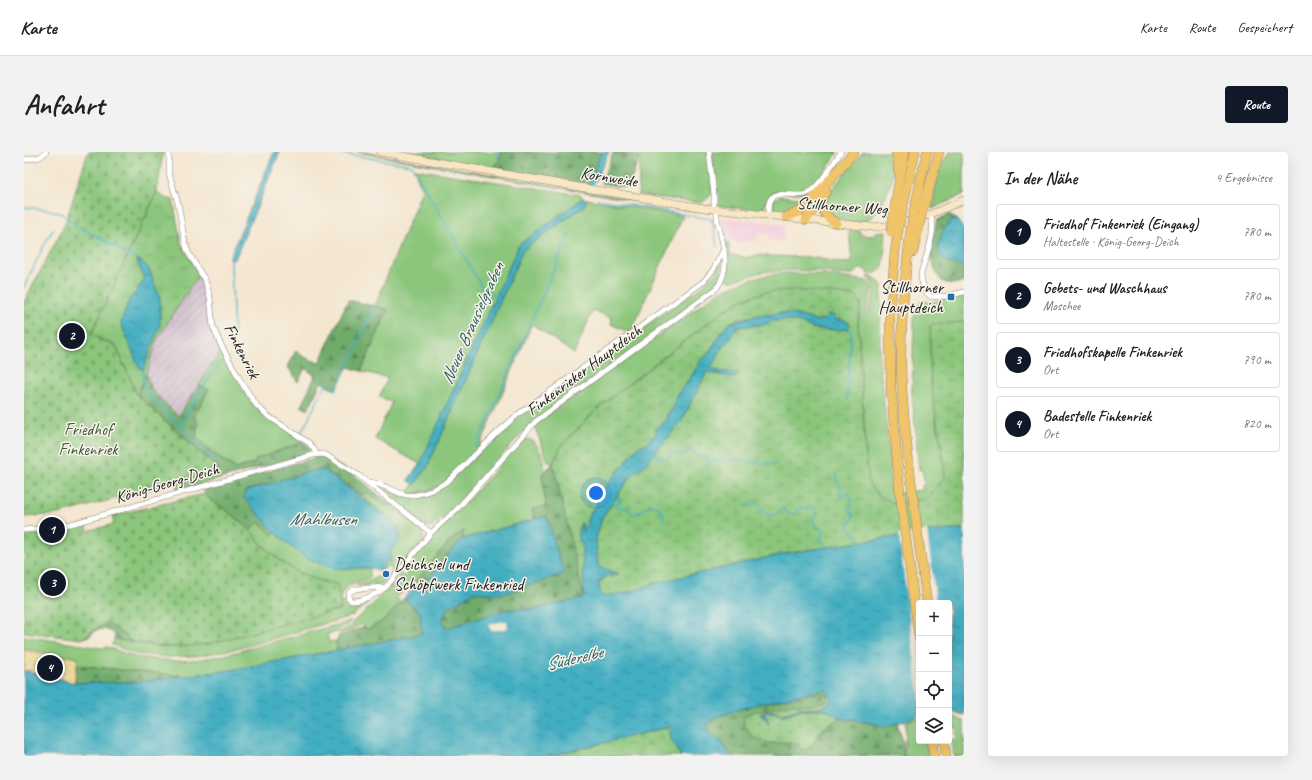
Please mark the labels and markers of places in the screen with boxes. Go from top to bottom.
place label: Stillhorner Hauptdeich [879,277,945,318]
marker: Stillhorner Hauptdeich [946,292,956,302]
pin: 2 [59,321,85,351]
pin: 1 [39,515,65,545]
place label: Deichsiel und Schöpfwerk Finkenried [394,554,526,595]
pin: 3 [40,568,66,598]
marker: Deichsiel und Schöpfwerk Finkenried [381,569,391,579]
pin: 4 [37,653,63,683]

